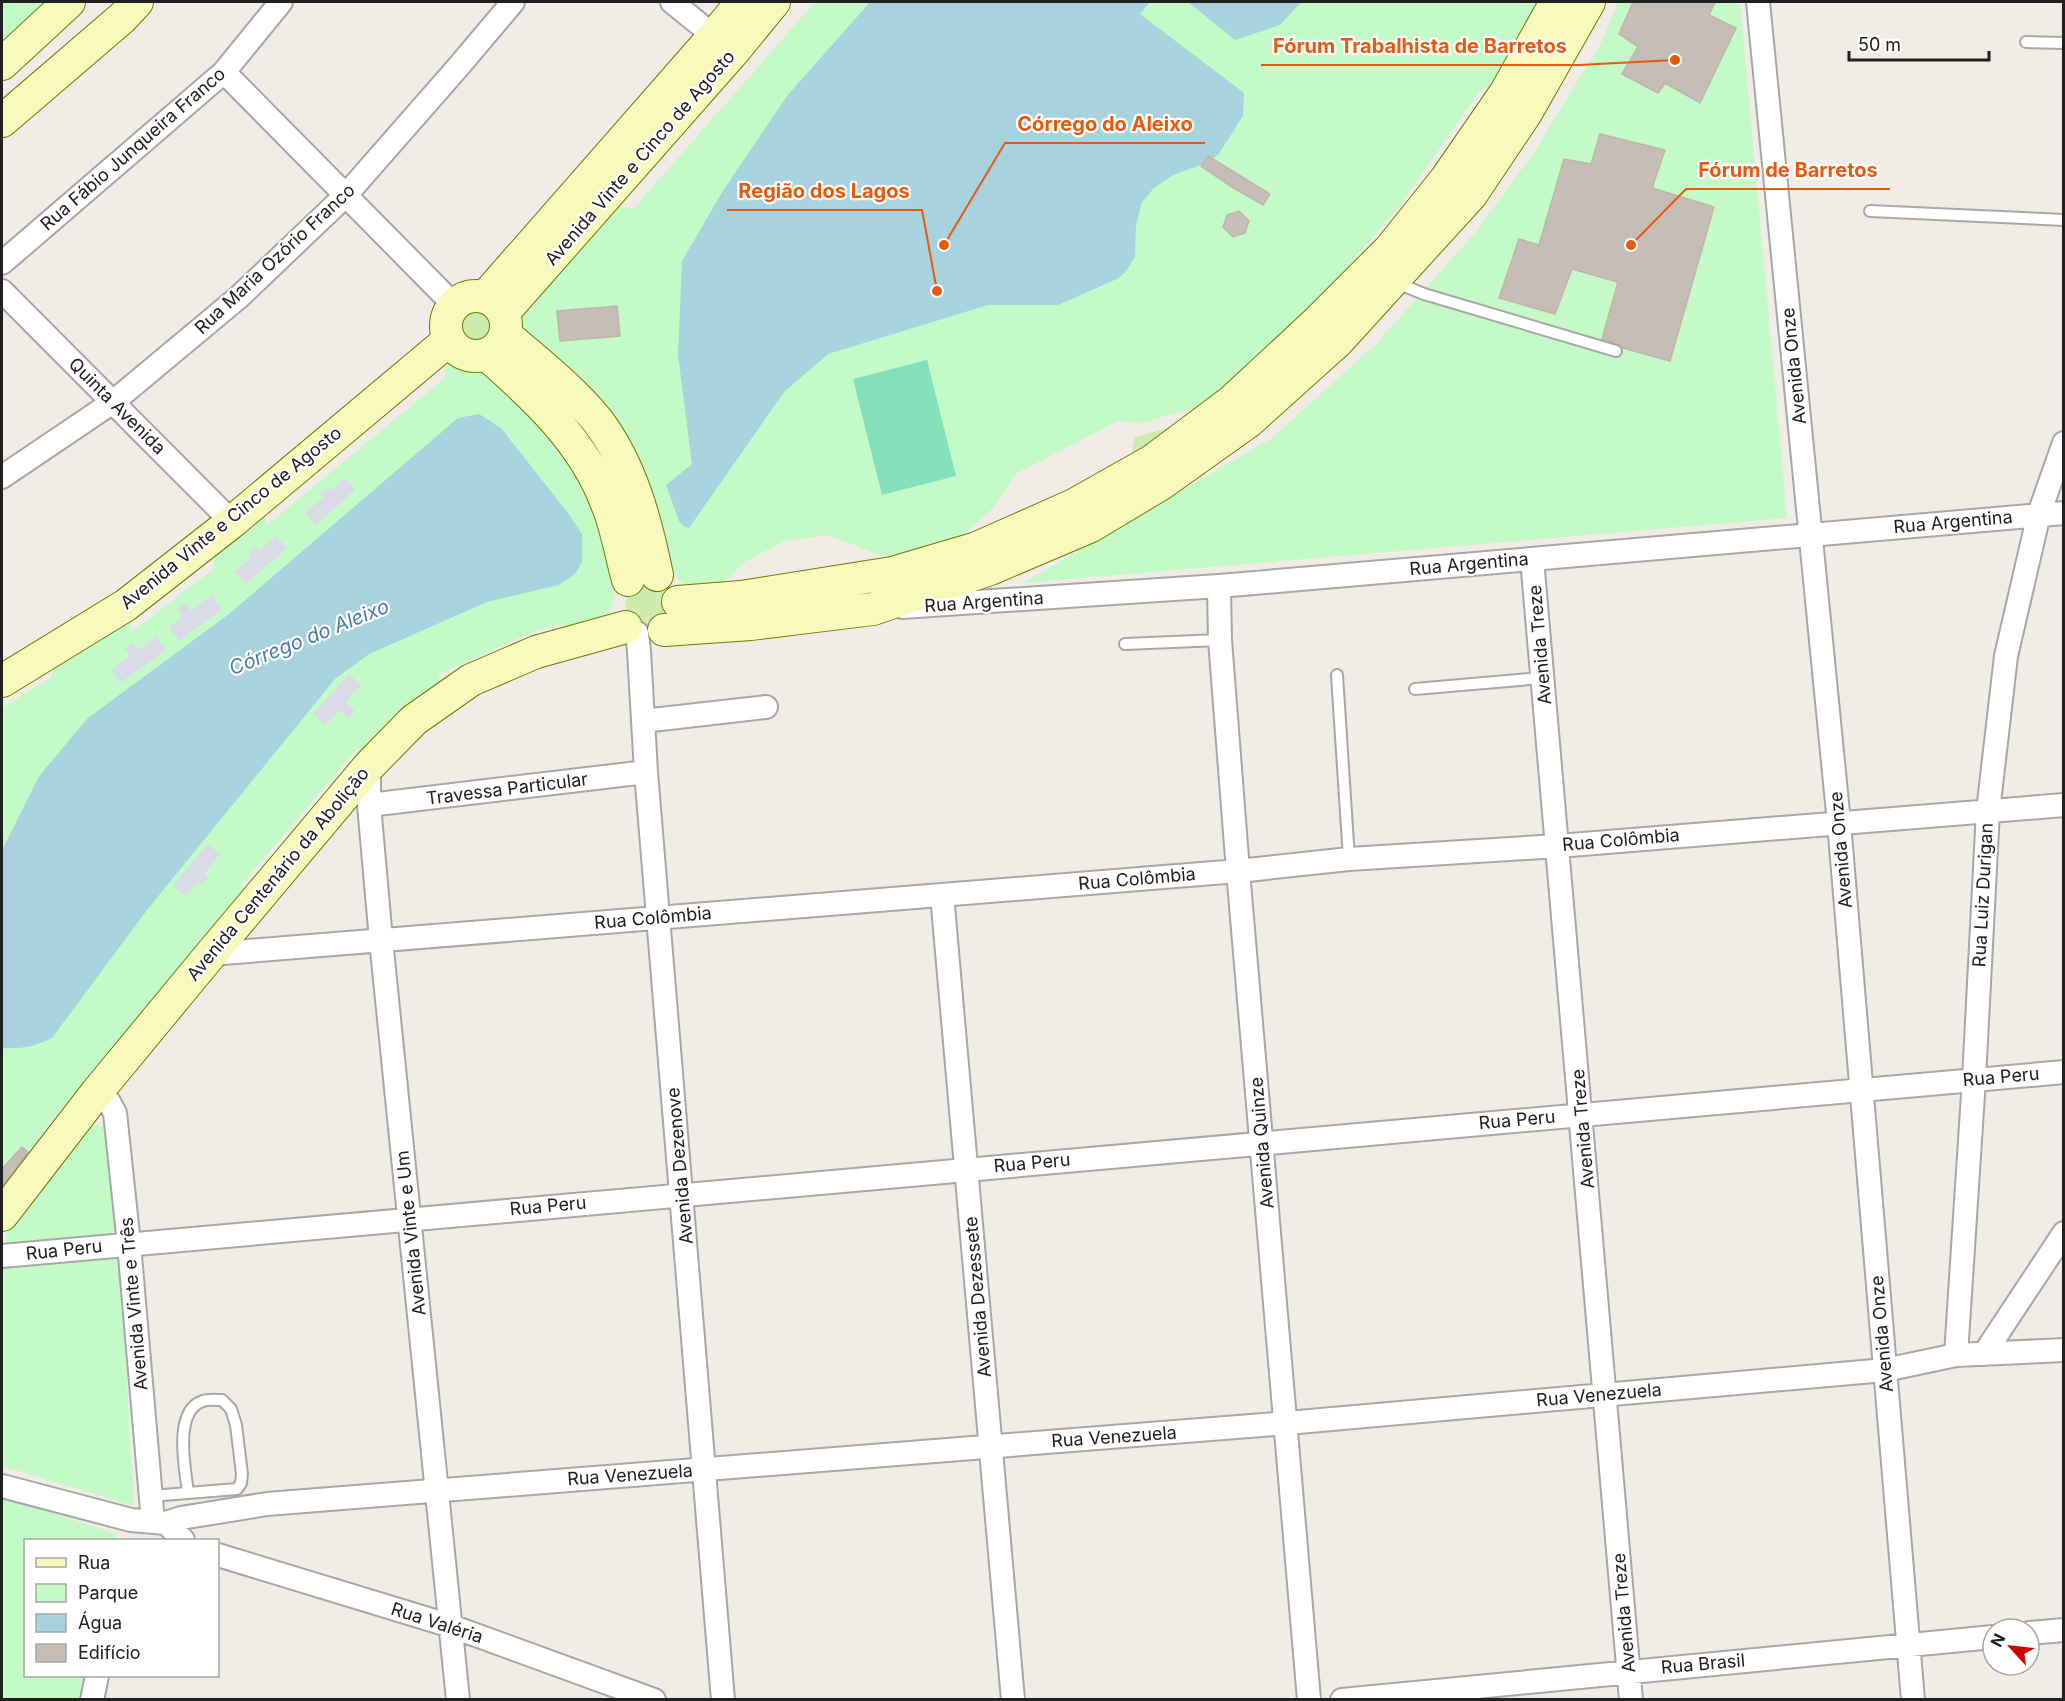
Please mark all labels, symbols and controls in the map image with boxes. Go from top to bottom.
scale bar [1849,24,1988,62]
callout: Fórum Trabalhista de Barretos [1261,27,1579,65]
text: Fórum Trabalhista de Barretos [1273,34,1567,58]
text: 50 m [1858,34,1901,55]
street label: Avenida Vinte e Cinco de Agosto [541,46,739,269]
street label: Rua Fábio Junqueira Franco [36,63,229,235]
callout: Córrego do Aleixo [1005,105,1205,143]
text: Córrego do Aleixo [1017,112,1193,136]
callout: Fórum de Barretos [1686,151,1890,189]
text: Fórum de Barretos [1698,158,1878,182]
callout: Região dos Lagos [727,172,922,210]
street label: Rua Maria Ozório Franco [191,179,359,338]
text: Região dos Lagos [738,179,910,203]
street label: Avenida Onze [1777,307,1810,425]
street label: Quinta Avenida [65,353,170,458]
street label: Avenida Vinte e Cinco de Agosto [116,422,345,613]
street label: Rua Argentina [1893,506,2013,537]
street label: Rua Argentina [1409,548,1529,579]
street label: Avenida Treze [1524,584,1555,706]
street label: Rua Argentina [924,587,1044,616]
water label: Córrego do Aleixo [225,594,393,680]
street label: Avenida Centenário da Abolição [182,763,373,984]
street label: Travessa Particular [425,768,589,809]
street label: Avenida Onze [1825,791,1856,909]
street label: Rua Luiz Durigan [1968,822,1997,968]
street label: Rua Colômbia [1561,824,1681,855]
street label: Rua Colômbia [1077,863,1197,894]
street label: Rua Colômbia [593,902,713,933]
street label: Rua Peru [1962,1063,2040,1090]
street label: Avenida Treze [1567,1068,1598,1190]
street label: Avenida Quinze [1245,1076,1278,1210]
street label: Avenida Dezenove [662,1087,697,1245]
street label: Rua Peru [1478,1106,1556,1133]
street label: Avenida Vinte e Um [391,1149,430,1317]
street label: Rua Peru [993,1149,1071,1176]
street label: Rua Peru [509,1192,587,1219]
street label: Avenida Vinte e Três [115,1216,152,1392]
street label: Avenida Dezessete [960,1216,995,1379]
street label: Rua Peru [25,1235,103,1264]
street label: Avenida Onze [1866,1275,1897,1393]
street label: Rua Venezuela [1535,1379,1663,1410]
street label: Rua Venezuela [1050,1422,1177,1451]
street label: Rua Venezuela [566,1460,693,1489]
legend [24,1539,219,1677]
text: Rua [78,1552,110,1573]
street label: Avenida Treze [1608,1552,1639,1674]
text: Parque [78,1582,138,1603]
street label: Rua Valéria [389,1598,486,1647]
text: Água [78,1611,122,1633]
north arrow [1981,1617,2041,1677]
text: N [1986,1630,2009,1650]
text: Edifício [78,1642,141,1663]
street label: Rua Brasil [1660,1649,1746,1678]

